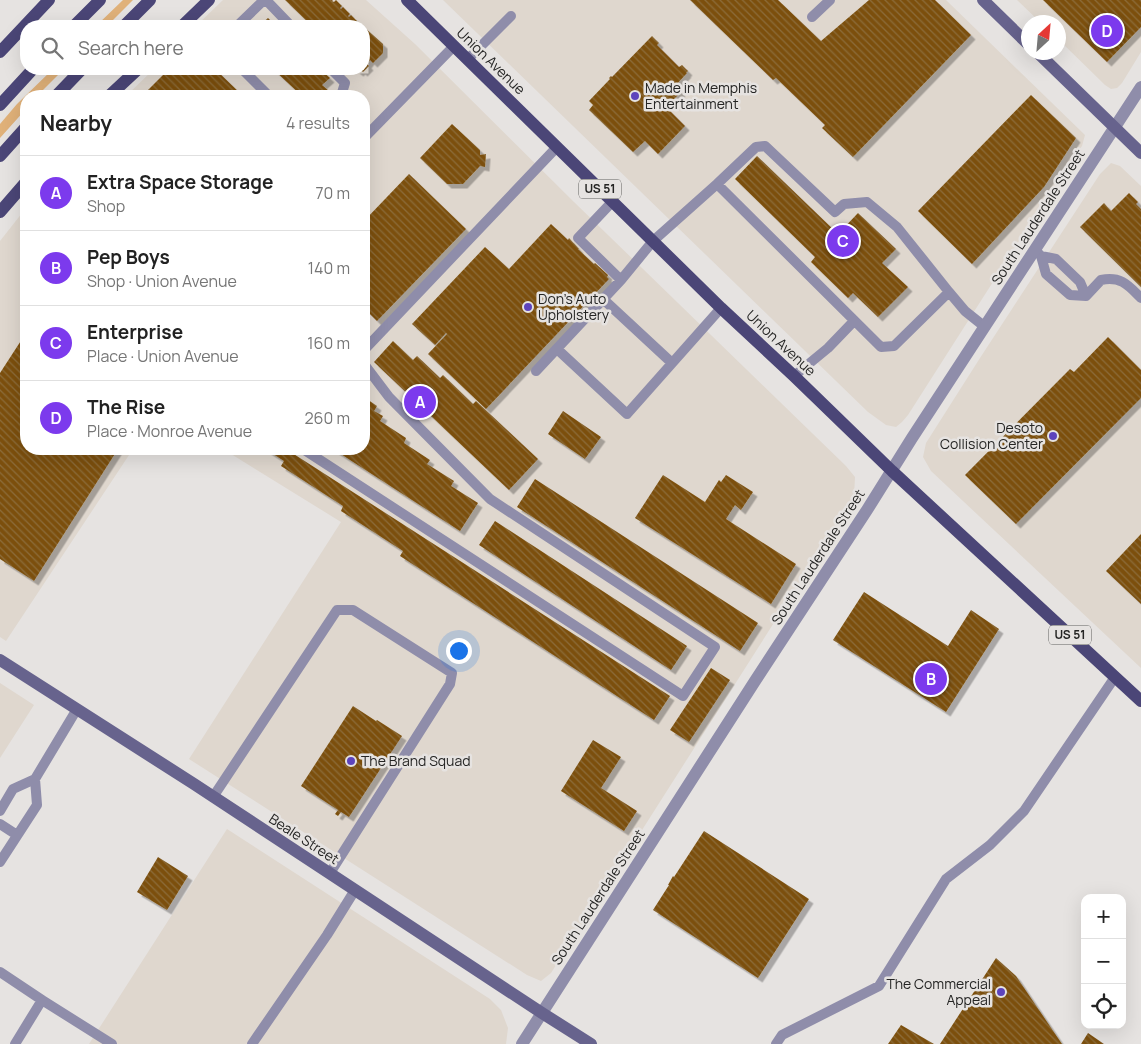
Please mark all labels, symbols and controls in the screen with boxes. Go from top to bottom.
pin: D [1091,12,1123,50]
north arrow [1021,15,1066,60]
search box [20,20,370,75]
street label: Union Avenue [453,23,530,98]
icon: search [38,34,66,62]
text: Search here [78,35,184,61]
place label: Made in Memphis Entertainment [645,78,757,113]
marker: Made in Memphis Entertainment [629,90,641,102]
text: Nearby [40,109,112,137]
text: 4 results [286,112,350,134]
street label: South Lauderdale Street [987,145,1089,288]
text: Extra Space Storage [87,169,273,195]
road number: US 51 [579,180,621,198]
text: A [51,182,61,204]
text: 70 m [315,182,350,204]
text: Shop [87,195,125,217]
pin: C [827,222,859,260]
text: Pep Boys [87,244,170,270]
text: B [51,257,61,279]
text: 140 m [308,257,350,279]
text: Shop · Union Avenue [87,270,237,292]
place label: Don's Auto Upholstery [538,289,610,324]
marker: Don's Auto Upholstery [522,301,534,313]
street label: Union Avenue [742,305,820,380]
text: Enterprise [87,319,183,345]
text: C [50,332,62,354]
text: 160 m [307,332,350,354]
text: Place · Union Avenue [87,345,239,367]
pin: A [404,383,436,421]
text: The Rise [87,394,165,420]
text: D [50,407,62,429]
text: 260 m [304,407,350,429]
place label: Desoto Collision Center [940,418,1043,453]
text: Place · Monroe Avenue [87,420,252,442]
marker: Desoto Collision Center [1047,430,1059,442]
street label: South Lauderdale Street [767,485,869,628]
road number: US 51 [1049,626,1091,644]
your location [446,638,472,664]
pin: B [915,660,947,698]
place label: The Brand Squad [361,751,470,770]
marker: The Brand Squad [345,755,357,767]
street label: Beale Street [266,809,343,868]
street label: South Lauderdale Street [547,825,649,968]
map controls [1081,894,1126,1029]
button: + [1081,894,1126,939]
button: − [1081,939,1126,984]
place label: The Commercial Appeal [886,974,991,1009]
button: locate [1081,984,1126,1029]
marker: The Commercial Appeal [995,986,1007,998]

